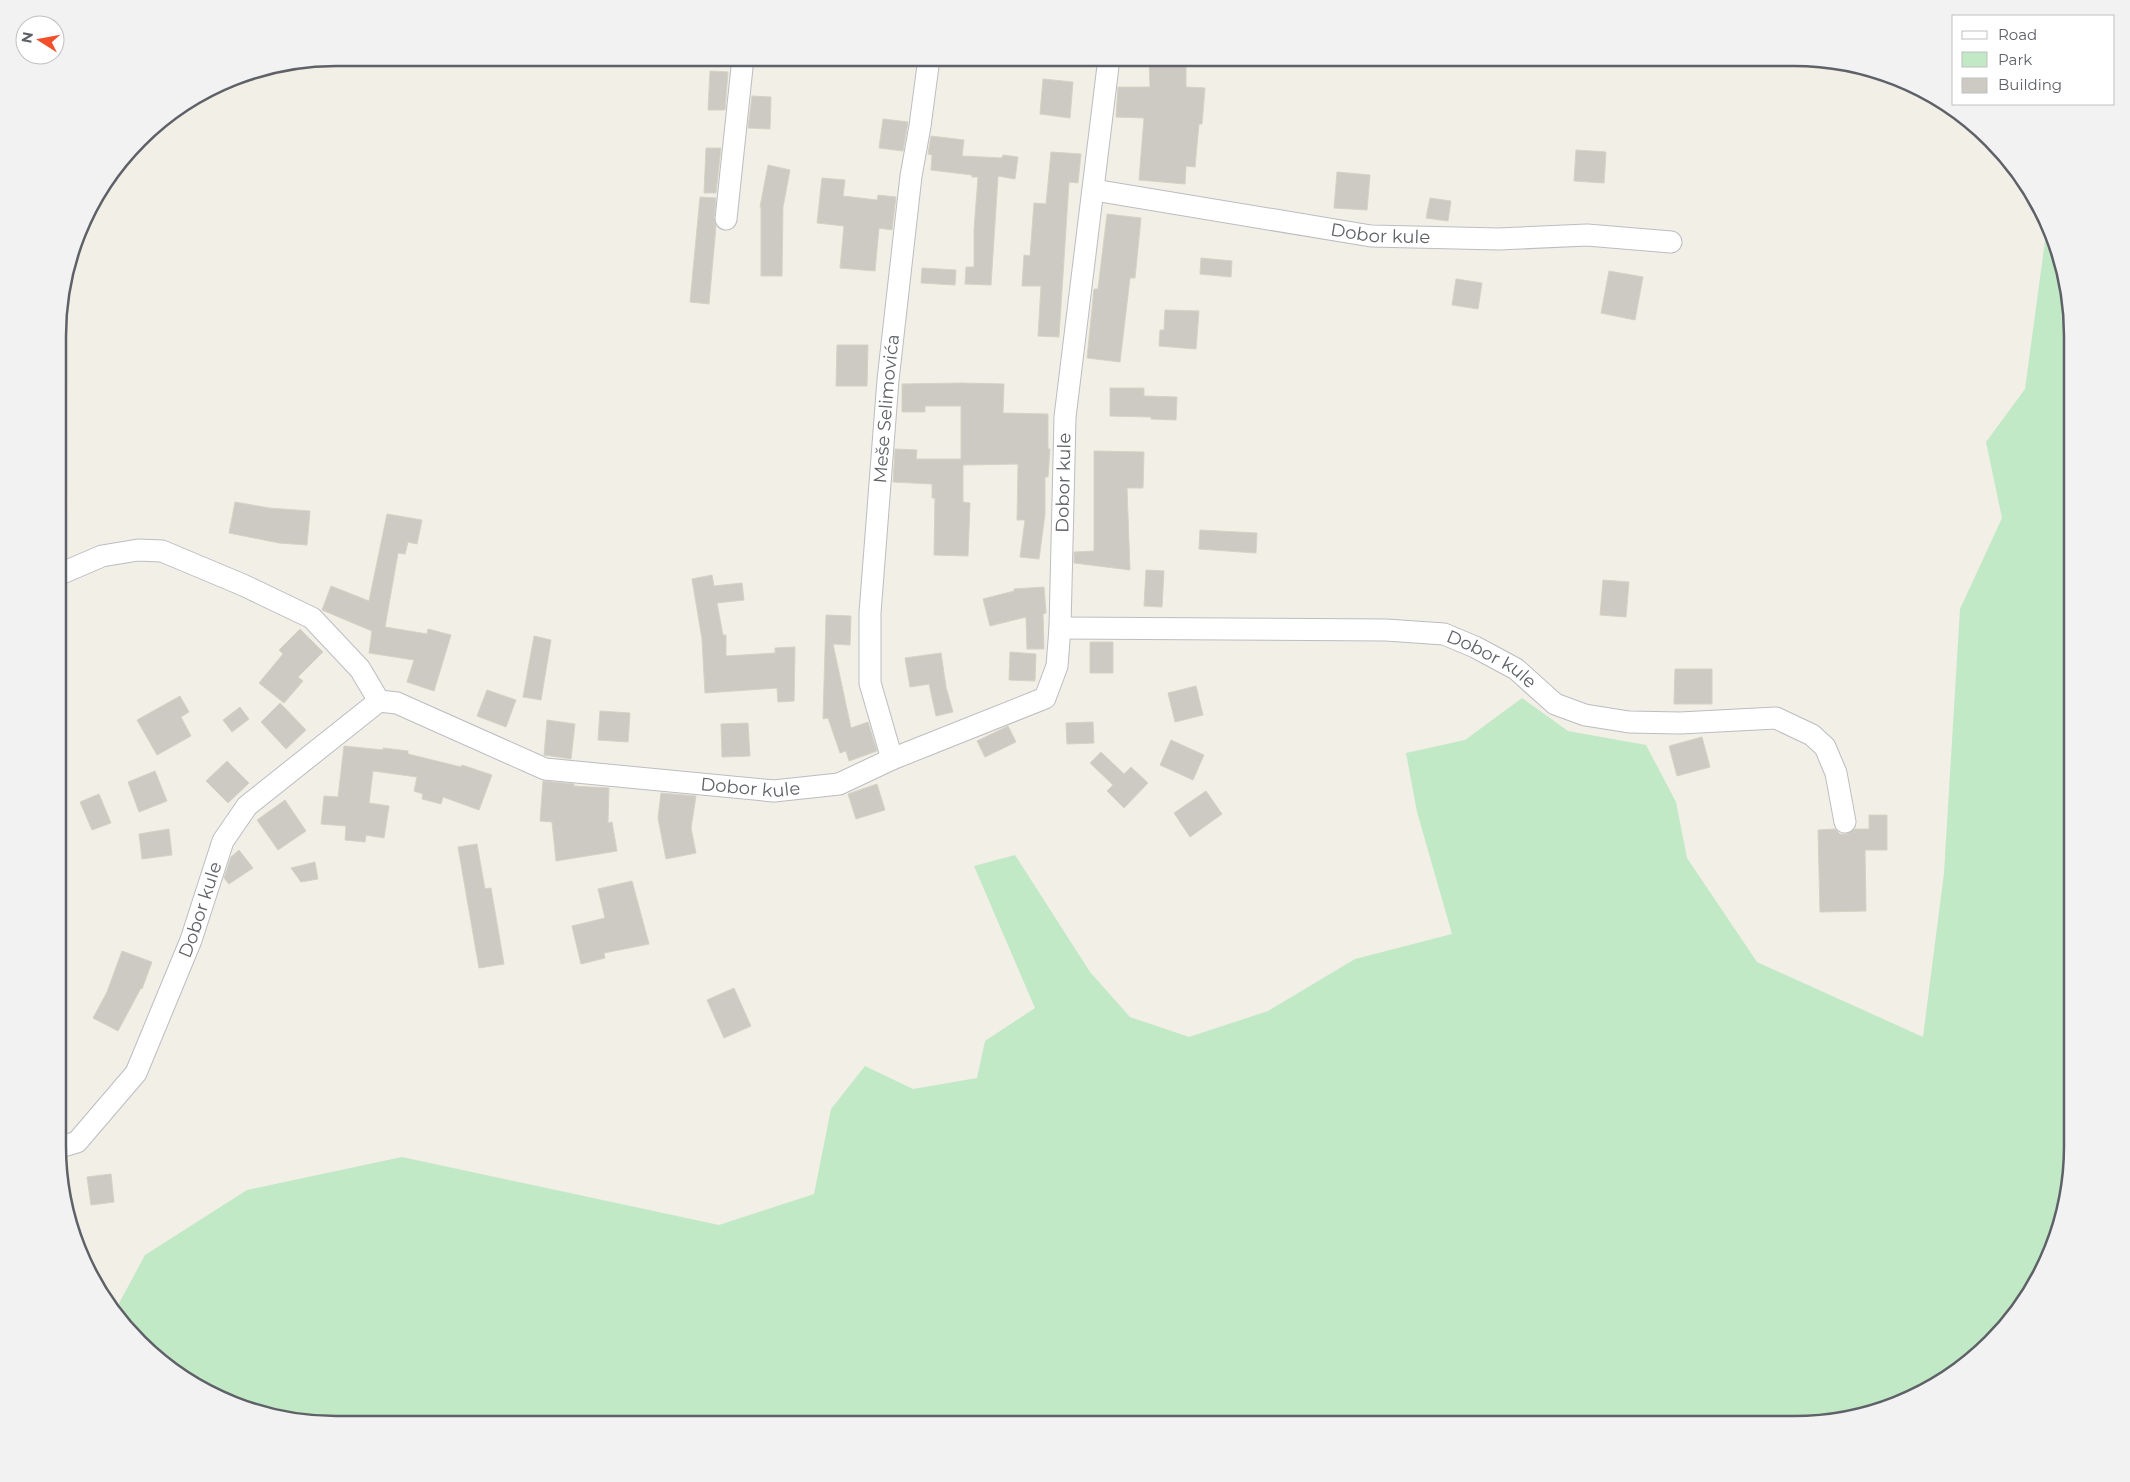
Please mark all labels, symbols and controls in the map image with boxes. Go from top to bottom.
north arrow [15,15,65,65]
legend [1952,15,2115,105]
text: Road [1998,25,2037,44]
text: N [17,30,37,45]
text: Park [1998,50,2032,69]
text: Building [1998,75,2062,94]
street label: Dobor kule [1329,218,1431,248]
street label: Meše Selimovića [869,333,904,484]
street label: Dobor kule [1051,432,1076,533]
street label: Dobor kule [1443,625,1541,693]
street label: Dobor kule [699,773,801,802]
street label: Dobor kule [174,859,227,961]

